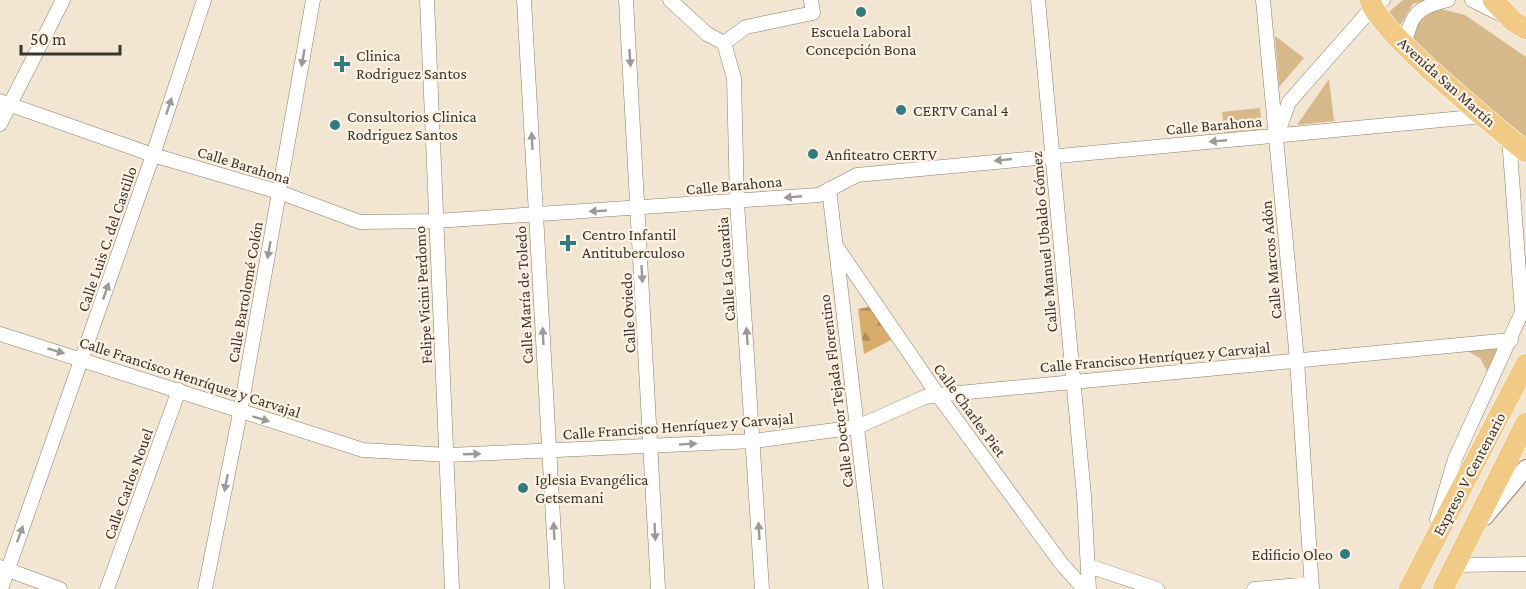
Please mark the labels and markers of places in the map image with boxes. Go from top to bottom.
marker: Escuela Laboral Concepción Bona [854,5,868,19]
place label: Escuela Laboral Concepción Bona [806,23,917,59]
place label: Clinica Rodriguez Santos [356,47,467,83]
marker: Clinica Rodriguez Santos [333,55,351,73]
place label: CERTV Canal 4 [913,102,1009,119]
marker: CERTV Canal 4 [894,103,908,117]
place label: Consultorios Clinica Rodriguez Santos [347,108,477,144]
marker: Consultorios Clinica Rodriguez Santos [328,118,342,132]
place label: Anfiteatro CERTV [825,146,938,163]
marker: Anfiteatro CERTV [806,147,820,161]
place label: Centro Infantil Antituberculoso [582,226,685,261]
marker: Centro Infantil Antituberculoso [559,234,577,252]
place label: Iglesia Evangélica Getsemani [535,471,649,506]
marker: Iglesia Evangélica Getsemani [516,481,530,495]
place label: Edificio Oleo [1252,546,1333,563]
marker: Edificio Oleo [1338,547,1352,561]

